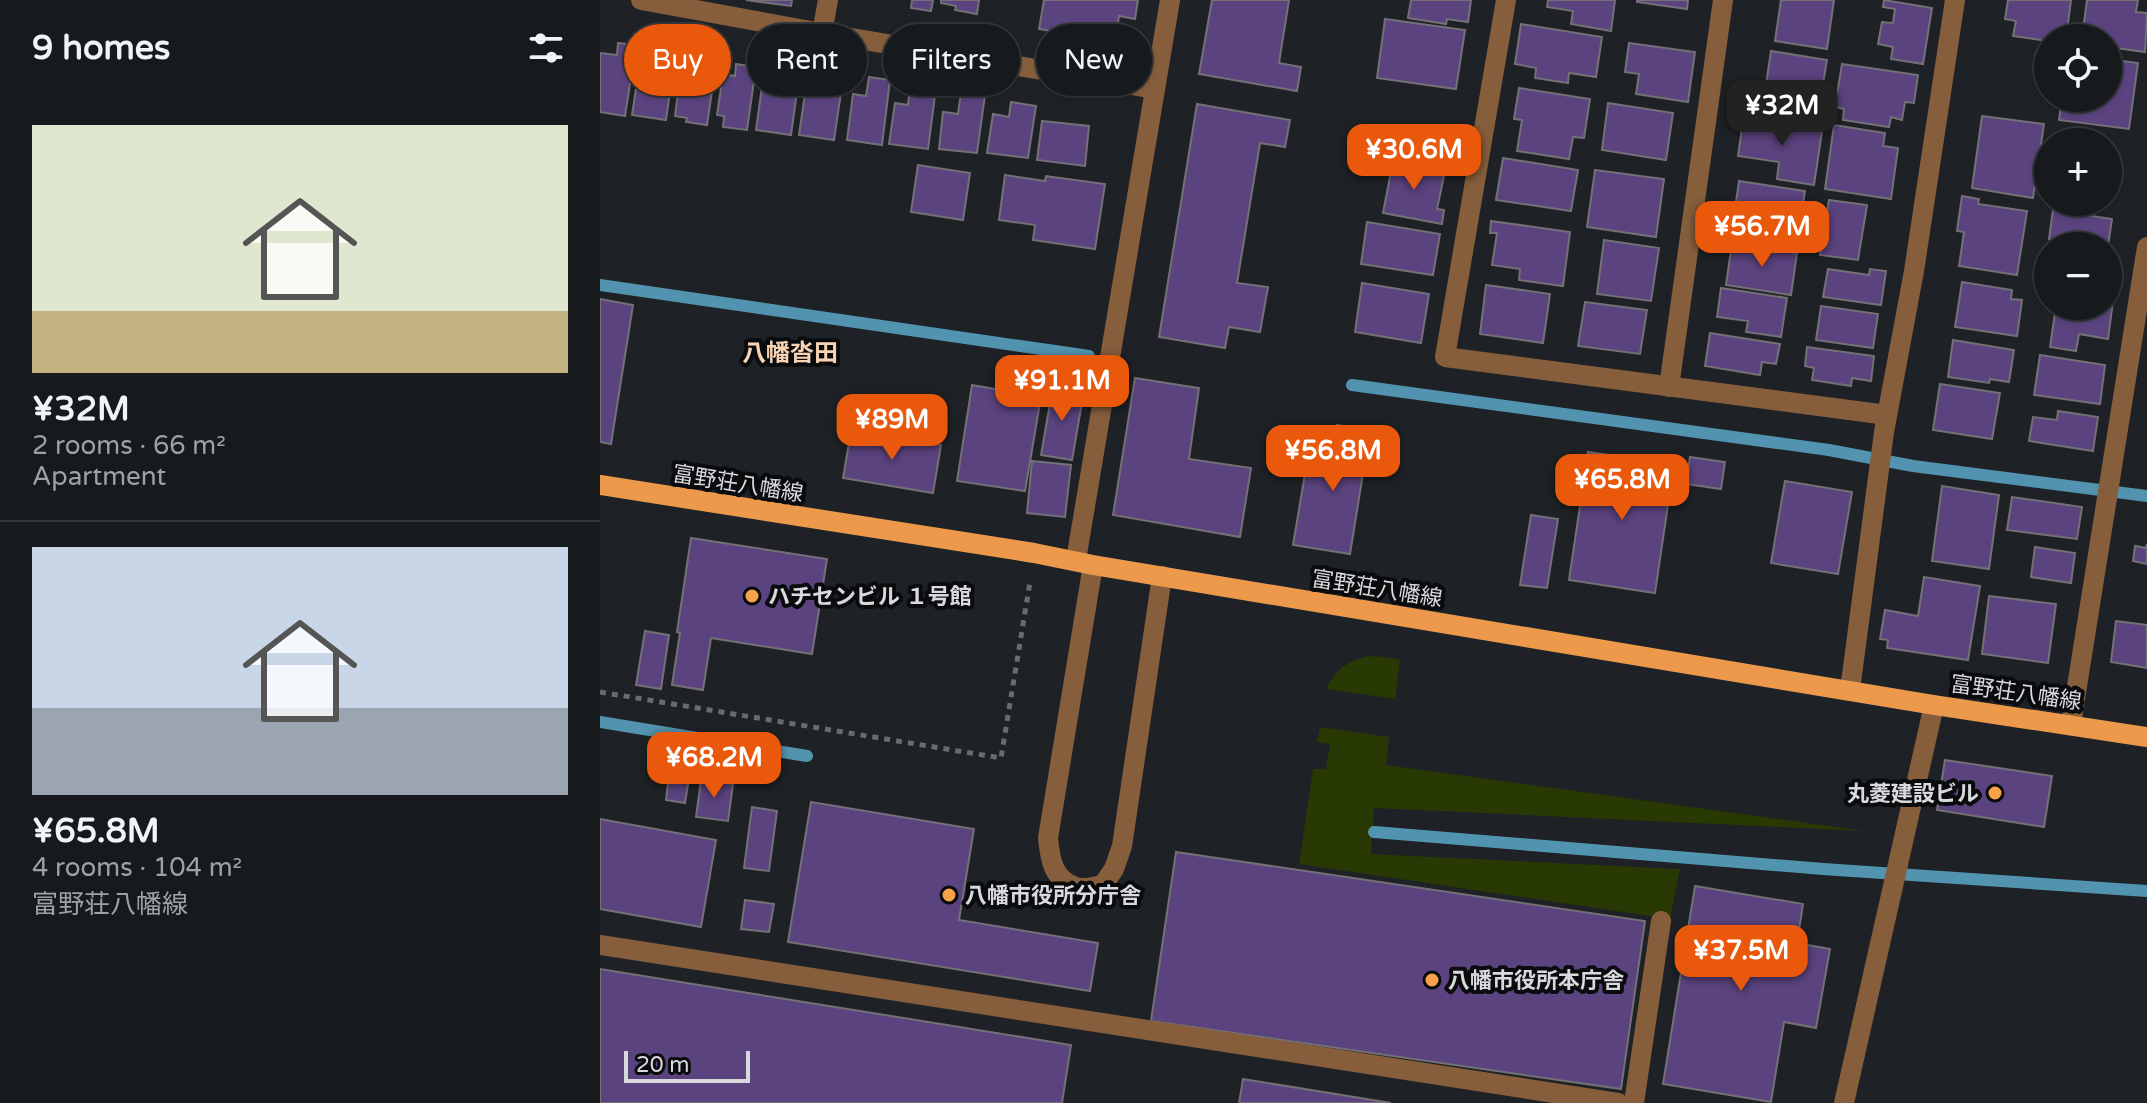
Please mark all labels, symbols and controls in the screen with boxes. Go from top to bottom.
chip: Buy [624,24,731,96]
chip: Rent [747,24,867,96]
chip: Filters [883,24,1020,96]
chip: New [1036,24,1152,96]
map controls [2034,24,2122,320]
button: locate [2034,24,2122,112]
icon: filters [524,26,568,70]
text: 9 homes [32,28,170,69]
pin: ¥32M [1735,80,1829,148]
text: ¥32M [1745,90,1819,121]
pin: ¥30.6M [1349,124,1479,192]
button: + [2034,128,2122,216]
text: ¥30.6M [1365,134,1463,165]
icon: home [228,177,372,321]
pin: ¥56.7M [1697,201,1827,269]
text: ¥56.7M [1713,211,1811,242]
button: − [2034,232,2122,320]
district label: 八幡沓田 [742,339,838,368]
pin: ¥91.1M [997,355,1127,423]
text: ¥91.1M [1013,365,1111,396]
text: ¥32M [32,389,130,430]
pin: ¥89M [845,394,939,462]
text: ¥89M [855,404,929,435]
pin: ¥56.8M [1268,425,1398,493]
text: 2 rooms · 66 m² [32,430,226,461]
text: ¥56.8M [1284,435,1382,466]
pin: ¥65.8M [1557,454,1687,522]
text: Apartment [32,461,166,492]
street label: 富野荘八幡線 [671,461,805,507]
text: ¥65.8M [1573,464,1671,495]
street label: 富野荘八幡線 [1310,566,1444,612]
place label: ハチセンビル １号館 [768,584,972,610]
marker: ハチセンビル １号館 [743,587,761,605]
icon: home [228,599,372,743]
street label: 富野荘八幡線 [1949,671,2083,715]
pin: ¥68.2M [649,732,779,800]
text: ¥68.2M [665,742,763,773]
place label: 丸菱建設ビル [1847,781,1979,807]
marker: 丸菱建設ビル [1986,784,2004,802]
text: ¥65.8M [32,811,160,852]
text: 4 rooms · 104 m² [32,852,242,883]
place label: 八幡市役所分庁舎 [965,883,1141,909]
marker: 八幡市役所分庁舎 [940,886,958,904]
text: 富野荘八幡線 [32,889,188,920]
pin: ¥37.5M [1676,925,1806,993]
text: ¥37.5M [1693,935,1789,966]
place label: 八幡市役所本庁舎 [1448,968,1624,994]
marker: 八幡市役所本庁舎 [1423,971,1441,989]
scale bar [624,1047,750,1083]
text: 20 m [636,1052,690,1078]

